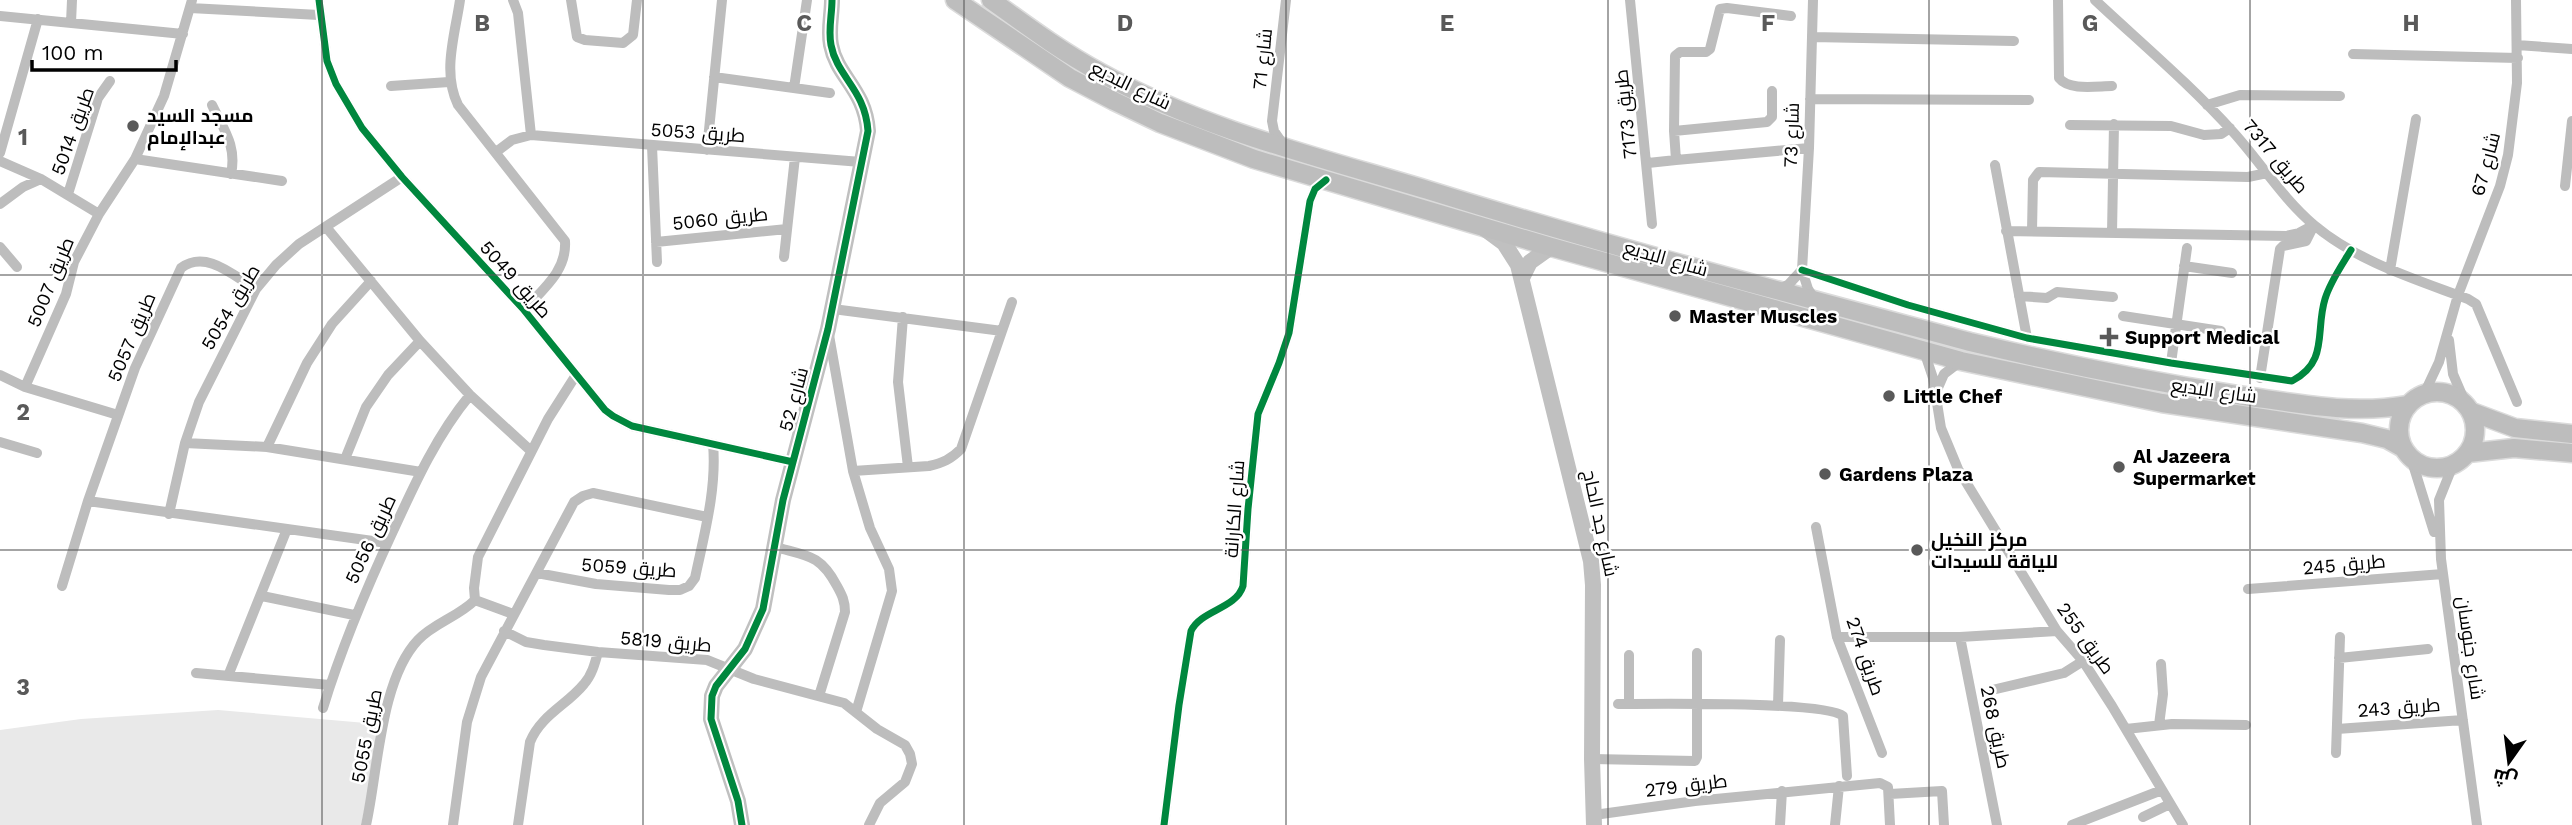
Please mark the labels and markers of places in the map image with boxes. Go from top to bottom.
place label: مسجد السيد عبدالإمام [147,104,254,151]
marker: مسجد السيد عبدالإمام [125,118,141,134]
place label: Master Muscles [1689,305,1837,328]
marker: Master Muscles [1667,308,1683,324]
place label: Support Medical [2125,326,2280,349]
marker: Support Medical [2099,327,2119,347]
place label: Little Chef [1903,385,2002,408]
marker: Little Chef [1881,388,1897,404]
place label: Al Jazeera Supermarket [2133,445,2256,490]
marker: Al Jazeera Supermarket [2111,459,2127,475]
place label: Gardens Plaza [1839,463,1973,486]
marker: Gardens Plaza [1817,466,1833,482]
place label: مركز النخيل للياقة للسيدات [1931,528,2058,573]
marker: مركز النخيل للياقة للسيدات [1909,542,1925,558]

